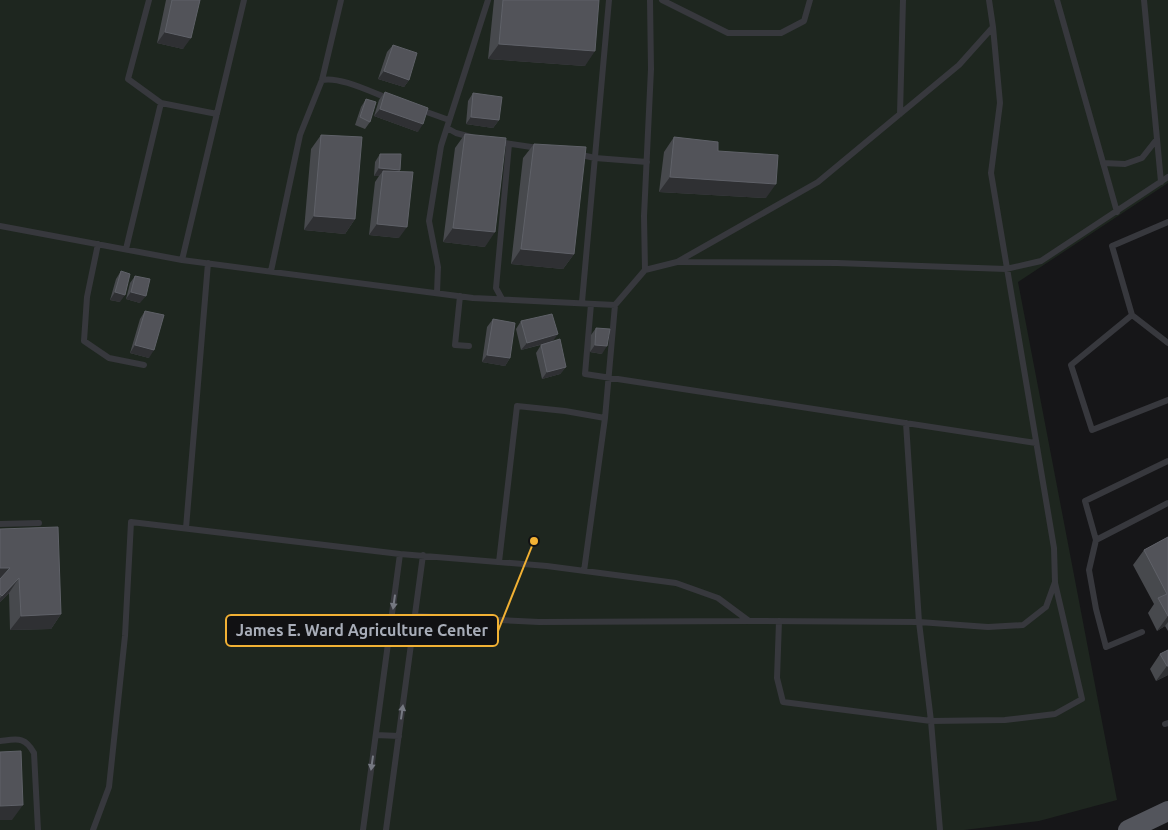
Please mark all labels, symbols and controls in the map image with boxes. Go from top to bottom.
one-way arrow [390,594,398,610]
callout: James E. Ward Agriculture Center [226,615,498,646]
text: James E. Ward Agriculture Center [236,621,489,639]
one-way arrow [398,704,406,720]
one-way arrow [368,755,376,771]

